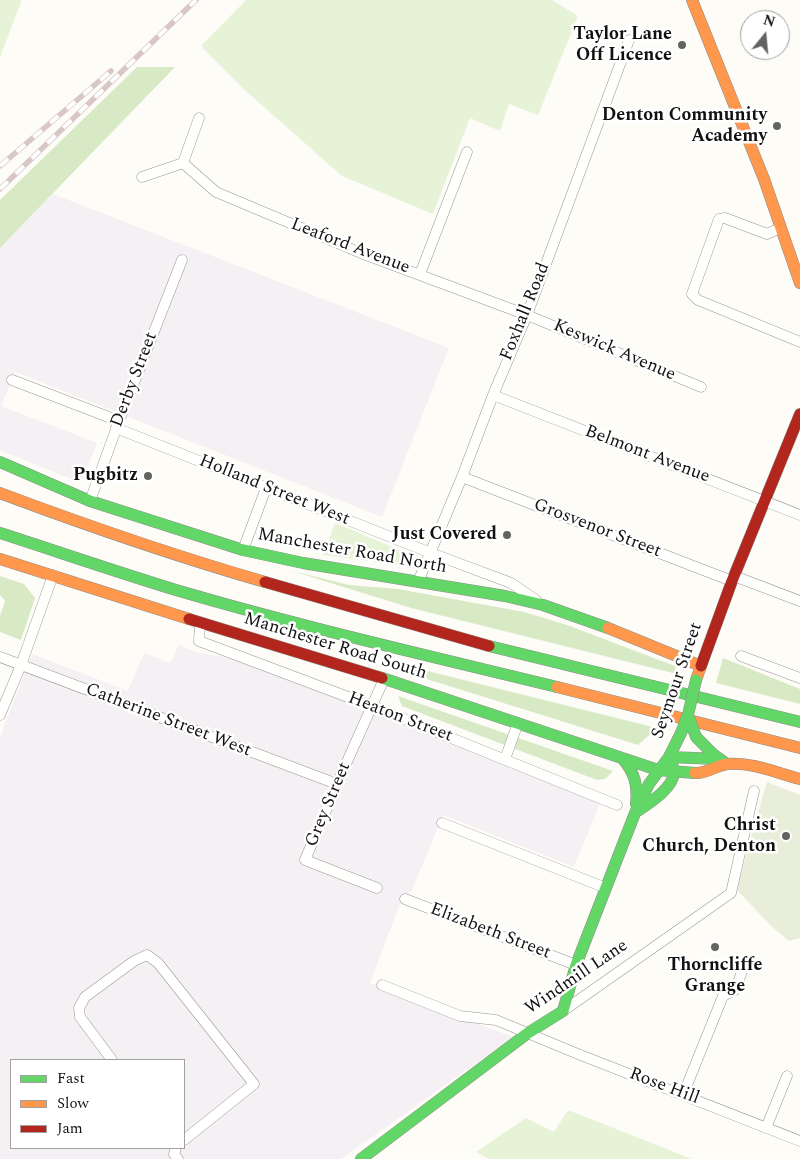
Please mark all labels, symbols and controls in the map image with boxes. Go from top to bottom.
text: N [761,9,778,33]
north arrow [740,10,790,60]
place label: Taylor Lane Off Licence [573,24,672,66]
marker: Taylor Lane Off Licence [676,39,688,51]
place label: Denton Community Academy [602,105,767,148]
marker: Denton Community Academy [771,120,783,132]
street label: Leaford Avenue [287,214,413,280]
street label: Foxhall Road [497,260,555,364]
street label: Keswick Avenue [550,315,678,387]
street label: Derby Street [107,329,163,431]
street label: Belmont Avenue [582,421,712,489]
street label: Holland Street West [196,451,352,531]
place label: Pugbitz [73,465,138,487]
marker: Pugbitz [142,470,154,482]
street label: Grosvenor Street [530,495,664,563]
place label: Just Covered [392,524,497,546]
street label: Manchester Road North [256,525,448,579]
marker: Just Covered [501,529,513,541]
street label: Manchester Road South [241,609,429,685]
street label: Seymour Street [648,620,708,742]
street label: Catherine Street West [82,679,254,763]
street label: Heaton Street [345,688,455,748]
street label: Grey Street [301,759,357,851]
place label: Christ Church, Denton [642,815,776,858]
marker: Christ Church, Denton [780,830,792,842]
street label: Elizabeth Street [427,899,553,965]
street label: Windmill Lane [522,936,632,1020]
marker: Thorncliffe Grange [709,941,721,953]
place label: Thorncliffe Grange [668,955,762,998]
legend [10,1059,185,1149]
street label: Rose Hill [626,1064,702,1110]
text: Fast [57,1067,85,1090]
text: Slow [57,1092,89,1115]
text: Jam [57,1117,83,1140]

